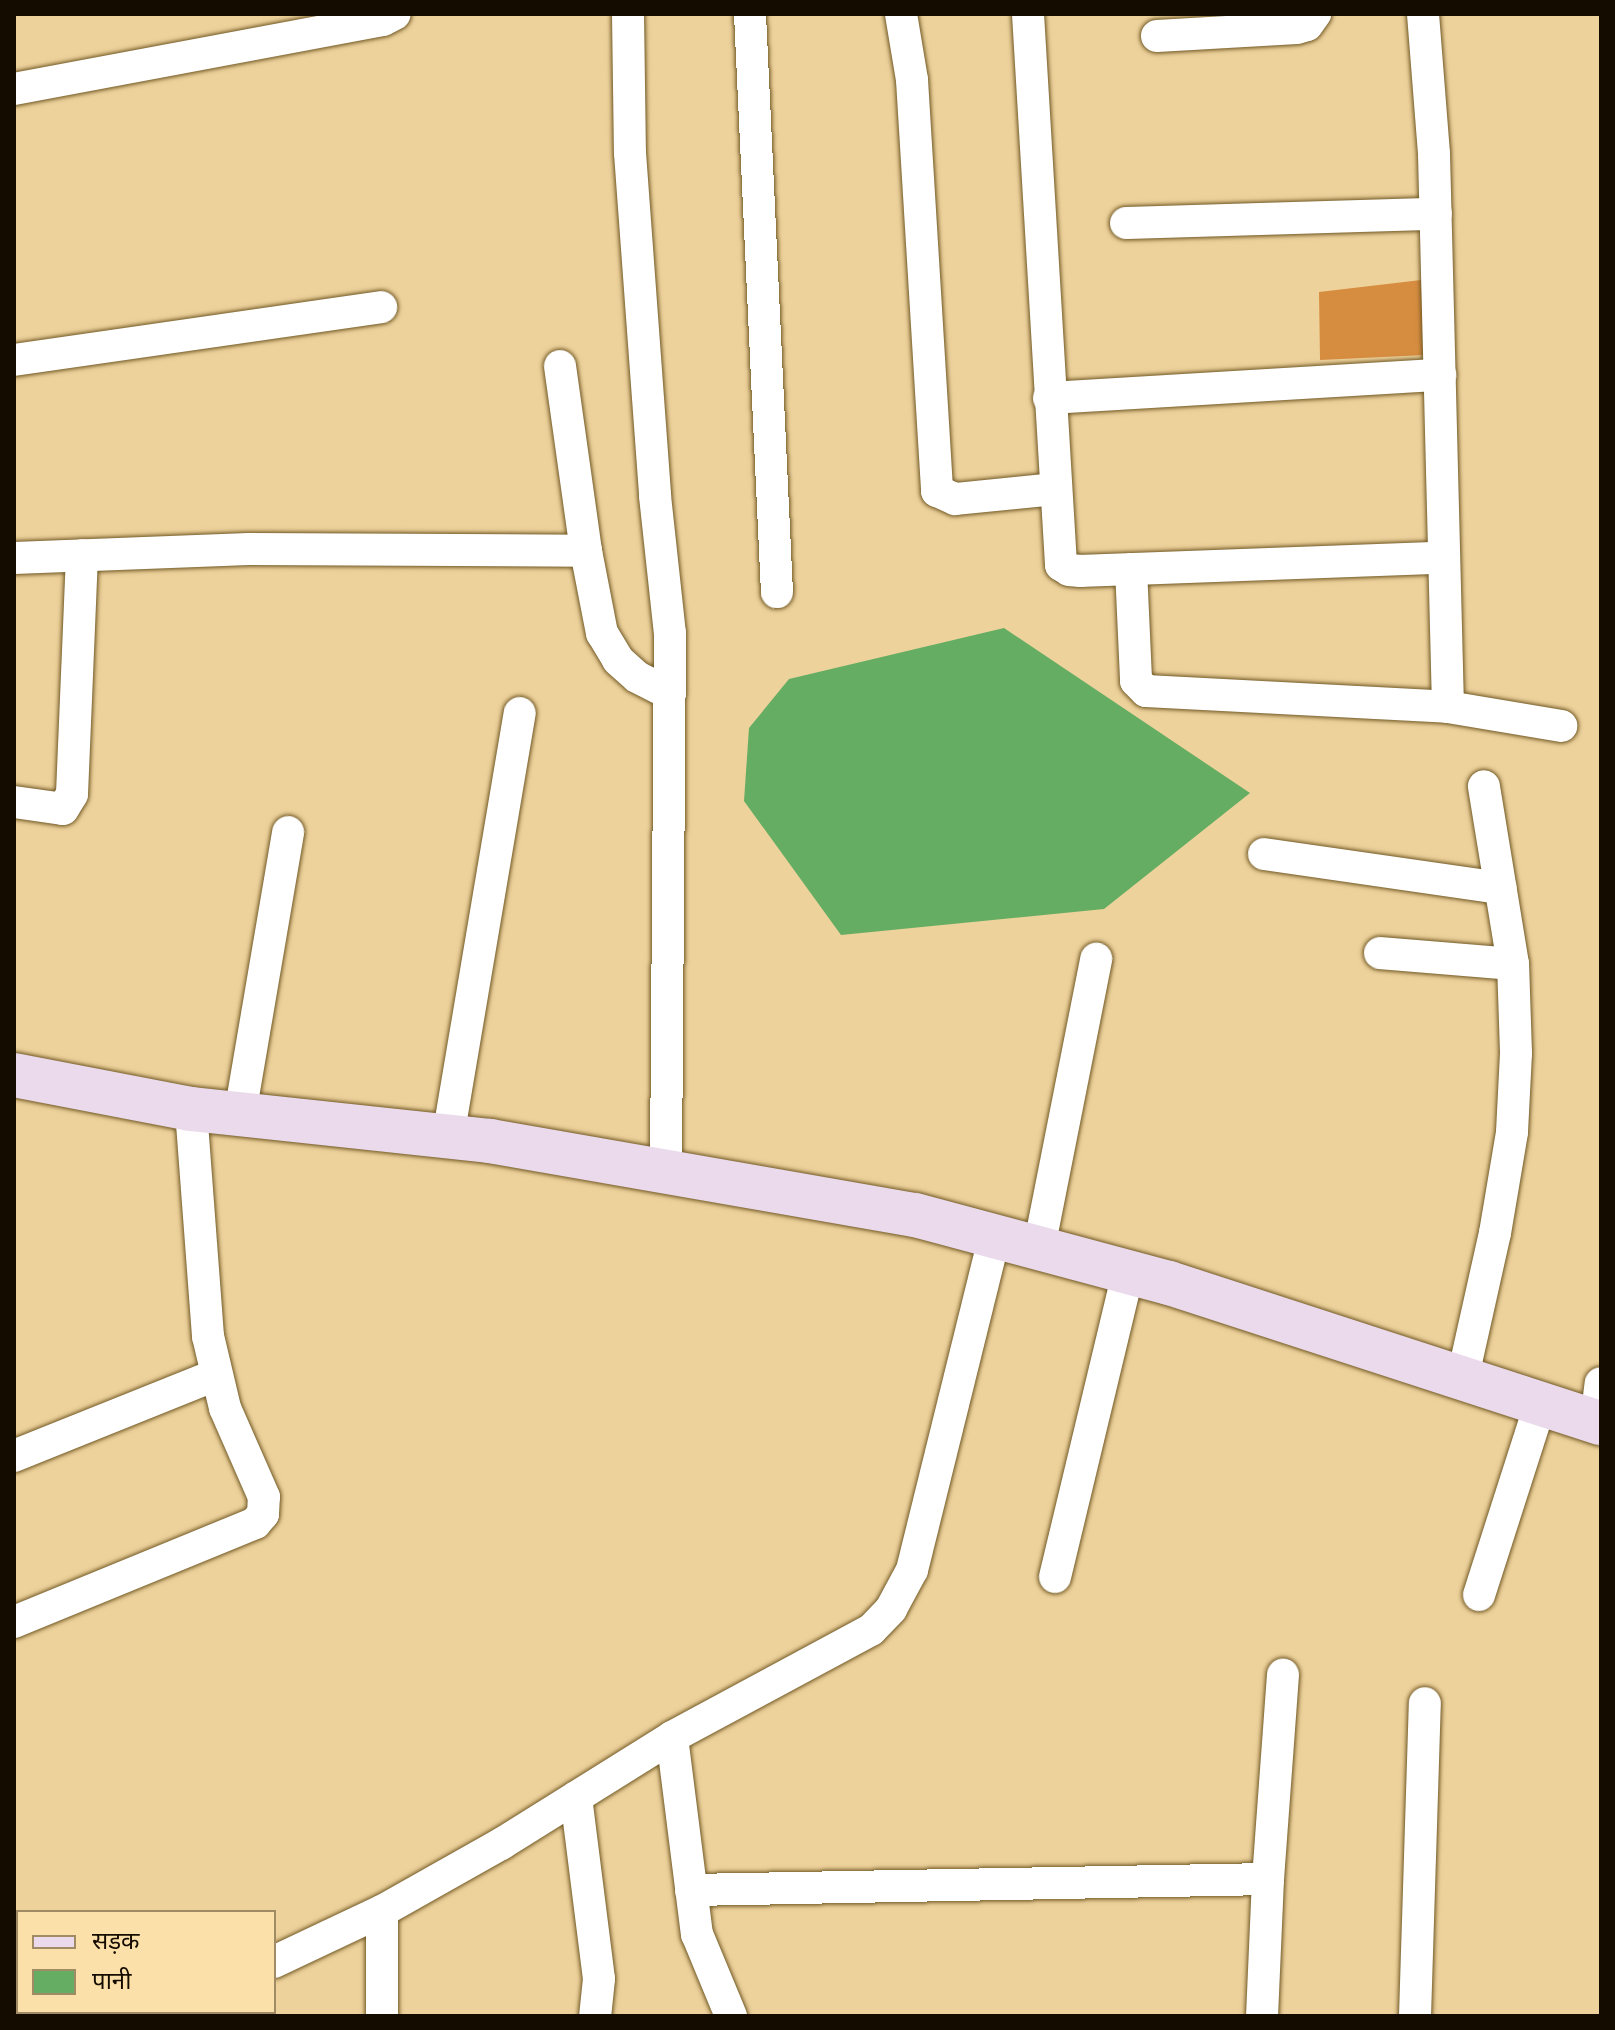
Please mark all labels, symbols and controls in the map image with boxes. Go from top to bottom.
legend [16,1910,276,2014]
text: सड़क [92,1926,140,1956]
text: पानी [92,1966,131,1996]

